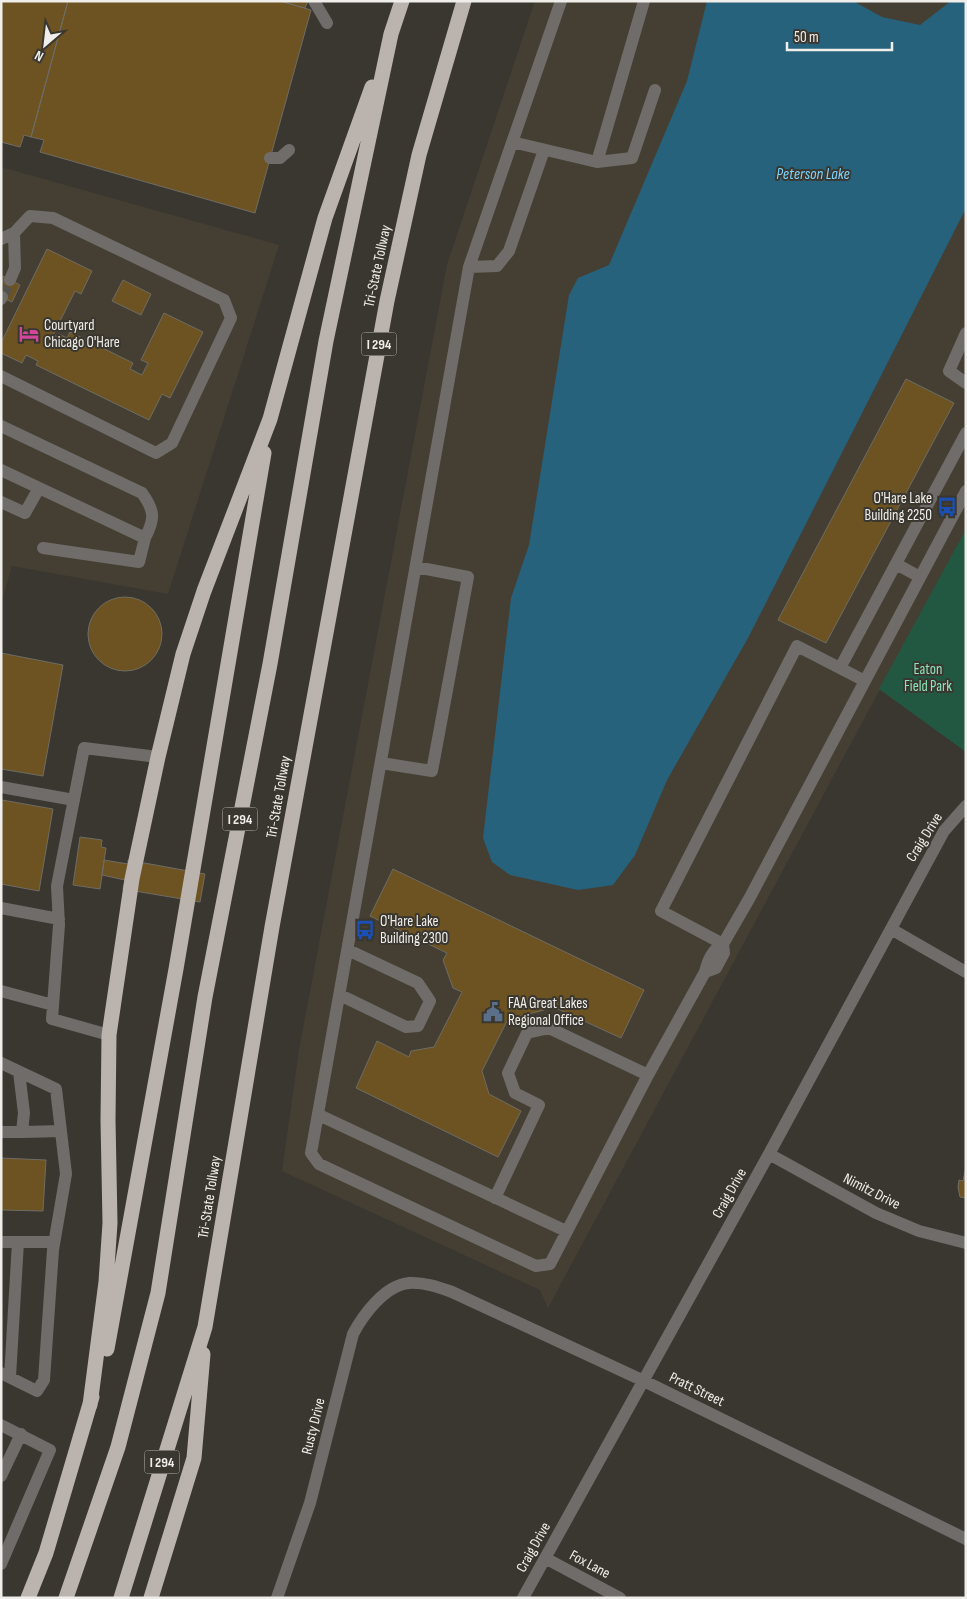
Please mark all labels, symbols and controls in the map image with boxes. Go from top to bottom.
north arrow [20,20,70,70]
scale bar [787,20,892,52]
text: 50 m [794,28,819,47]
text: N [32,47,46,65]
water label: Peterson Lake [776,165,850,184]
street label: Tri-State Tollway [360,223,396,309]
place label: Courtyard Chicago O'Hare [44,316,120,352]
hotel icon: Courtyard Chicago O'Hare [18,323,40,345]
road number: I 294 [362,332,396,356]
place label: O'Hare Lake Building 2250 [865,489,932,525]
bus stop icon: O'Hare Lake Building 2250 [936,496,958,518]
park label: Eaton Field Park [904,660,952,696]
street label: Tri-State Tollway [262,754,295,840]
road number: I 294 [222,808,258,831]
street label: Craig Drive [902,809,947,865]
place label: O'Hare Lake Building 2300 [380,912,448,948]
bus stop icon: O'Hare Lake Building 2300 [354,919,376,941]
place label: FAA Great Lakes Regional Office [508,994,588,1030]
public building icon: FAA Great Lakes Regional Office [482,1001,504,1023]
street label: Tri-State Tollway [194,1154,225,1240]
street label: Craig Drive [708,1165,751,1222]
street label: Nimitz Drive [840,1169,903,1214]
street label: Pratt Street [666,1368,728,1411]
street label: Rusty Drive [297,1396,330,1456]
road number: I 294 [144,1450,180,1474]
street label: Craig Drive [512,1519,555,1576]
street label: Fox Lane [566,1546,613,1583]

